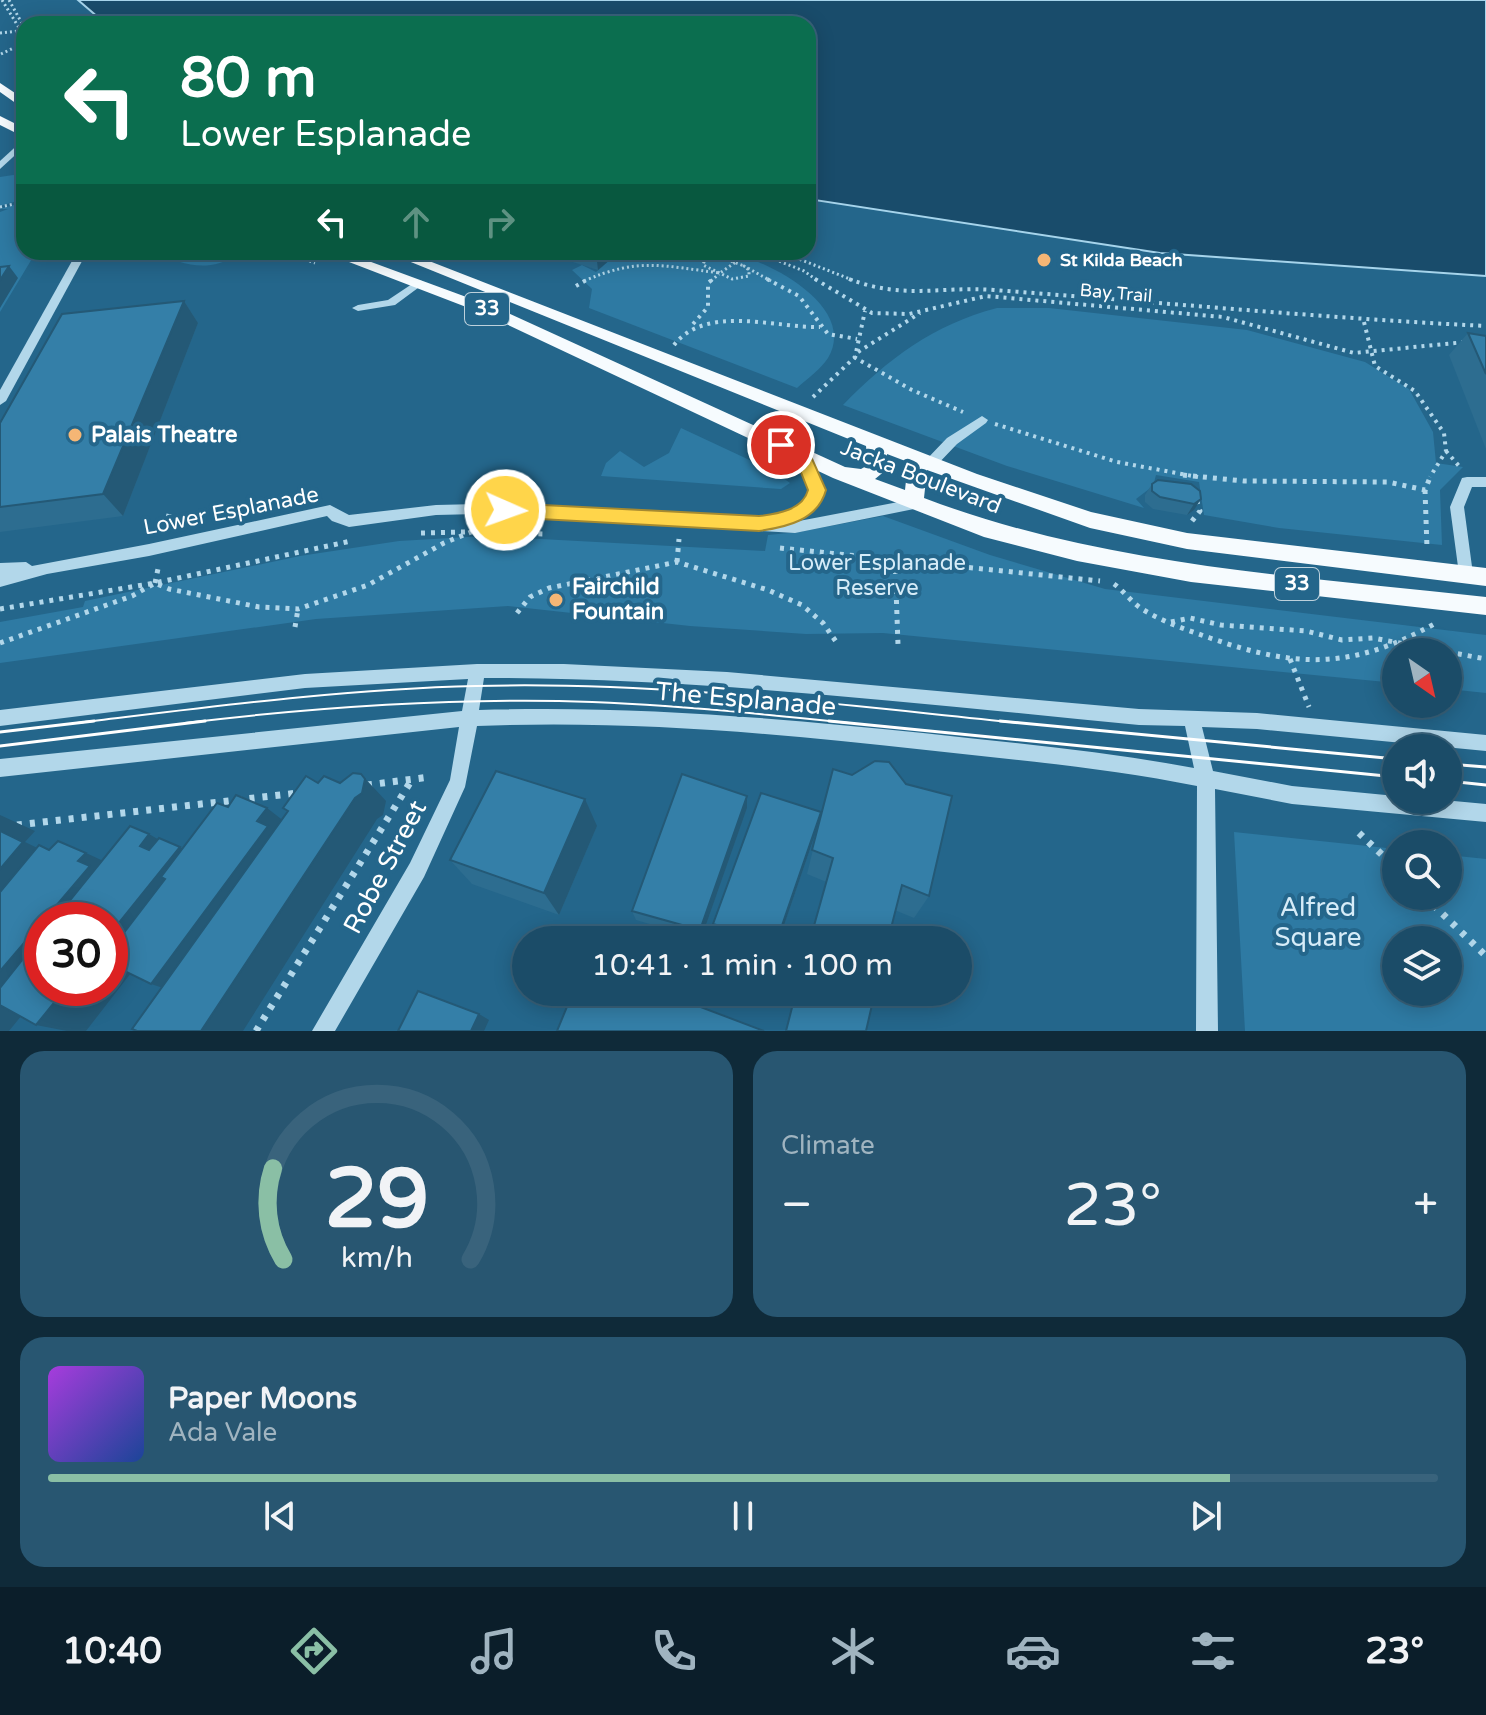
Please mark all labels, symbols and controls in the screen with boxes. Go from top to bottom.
text: 80 m [180,45,316,112]
icon: left [48,48,152,152]
text: Lower Esplanade [180,113,471,156]
icon: left [310,200,354,244]
icon: ahead [394,200,438,244]
icon: right [478,200,522,244]
place label: St Kilda Beach [1060,249,1183,271]
marker: St Kilda Beach [1035,251,1053,269]
street label: Bay Trail [1079,279,1153,307]
road number: 33 [465,293,509,325]
pin [747,411,815,479]
place label: Palais Theatre [91,422,237,448]
icon: arrive [759,423,803,467]
marker: Palais Theatre [66,426,84,444]
street label: Jacka Boulevard [837,434,1005,520]
position arrow [463,468,547,552]
street label: Lower Esplanade [141,481,321,541]
park label: Lower Esplanade Reserve [788,550,966,601]
road number: 33 [1275,568,1319,600]
place label: Fairchild Fountain [572,574,664,625]
marker: Fairchild Fountain [547,591,565,609]
north arrow [1382,638,1462,718]
map controls [1382,638,1462,1006]
street label: The Esplanade [655,676,837,722]
button: sound [1382,734,1462,814]
street label: Robe Street [337,795,433,939]
button: search [1382,830,1462,910]
park label: Alfred Square [1274,892,1362,953]
speed limit sign: 30 [24,902,128,1006]
button: layers [1382,926,1462,1006]
text: 10:41 · 1 min · 100 m [591,947,893,984]
text: Climate [781,1130,875,1161]
text: 29 [324,1150,429,1250]
text: 23° [1064,1170,1162,1242]
text: − [781,1179,812,1232]
text: + [1413,1179,1438,1232]
text: km/h [341,1241,412,1275]
text: Paper Moons [168,1380,357,1417]
text: Ada Vale [168,1417,277,1448]
icon: previous [258,1494,302,1538]
icon: pause [721,1494,765,1538]
icon: next [1184,1494,1228,1538]
icon: directions [286,1623,342,1679]
icon: music [466,1623,522,1679]
icon: phone [646,1623,702,1679]
icon: climate [825,1623,881,1679]
icon: car [1005,1623,1061,1679]
icon: filters [1185,1623,1241,1679]
text: 10:40 [62,1630,162,1673]
text: 23° [1365,1630,1424,1673]

